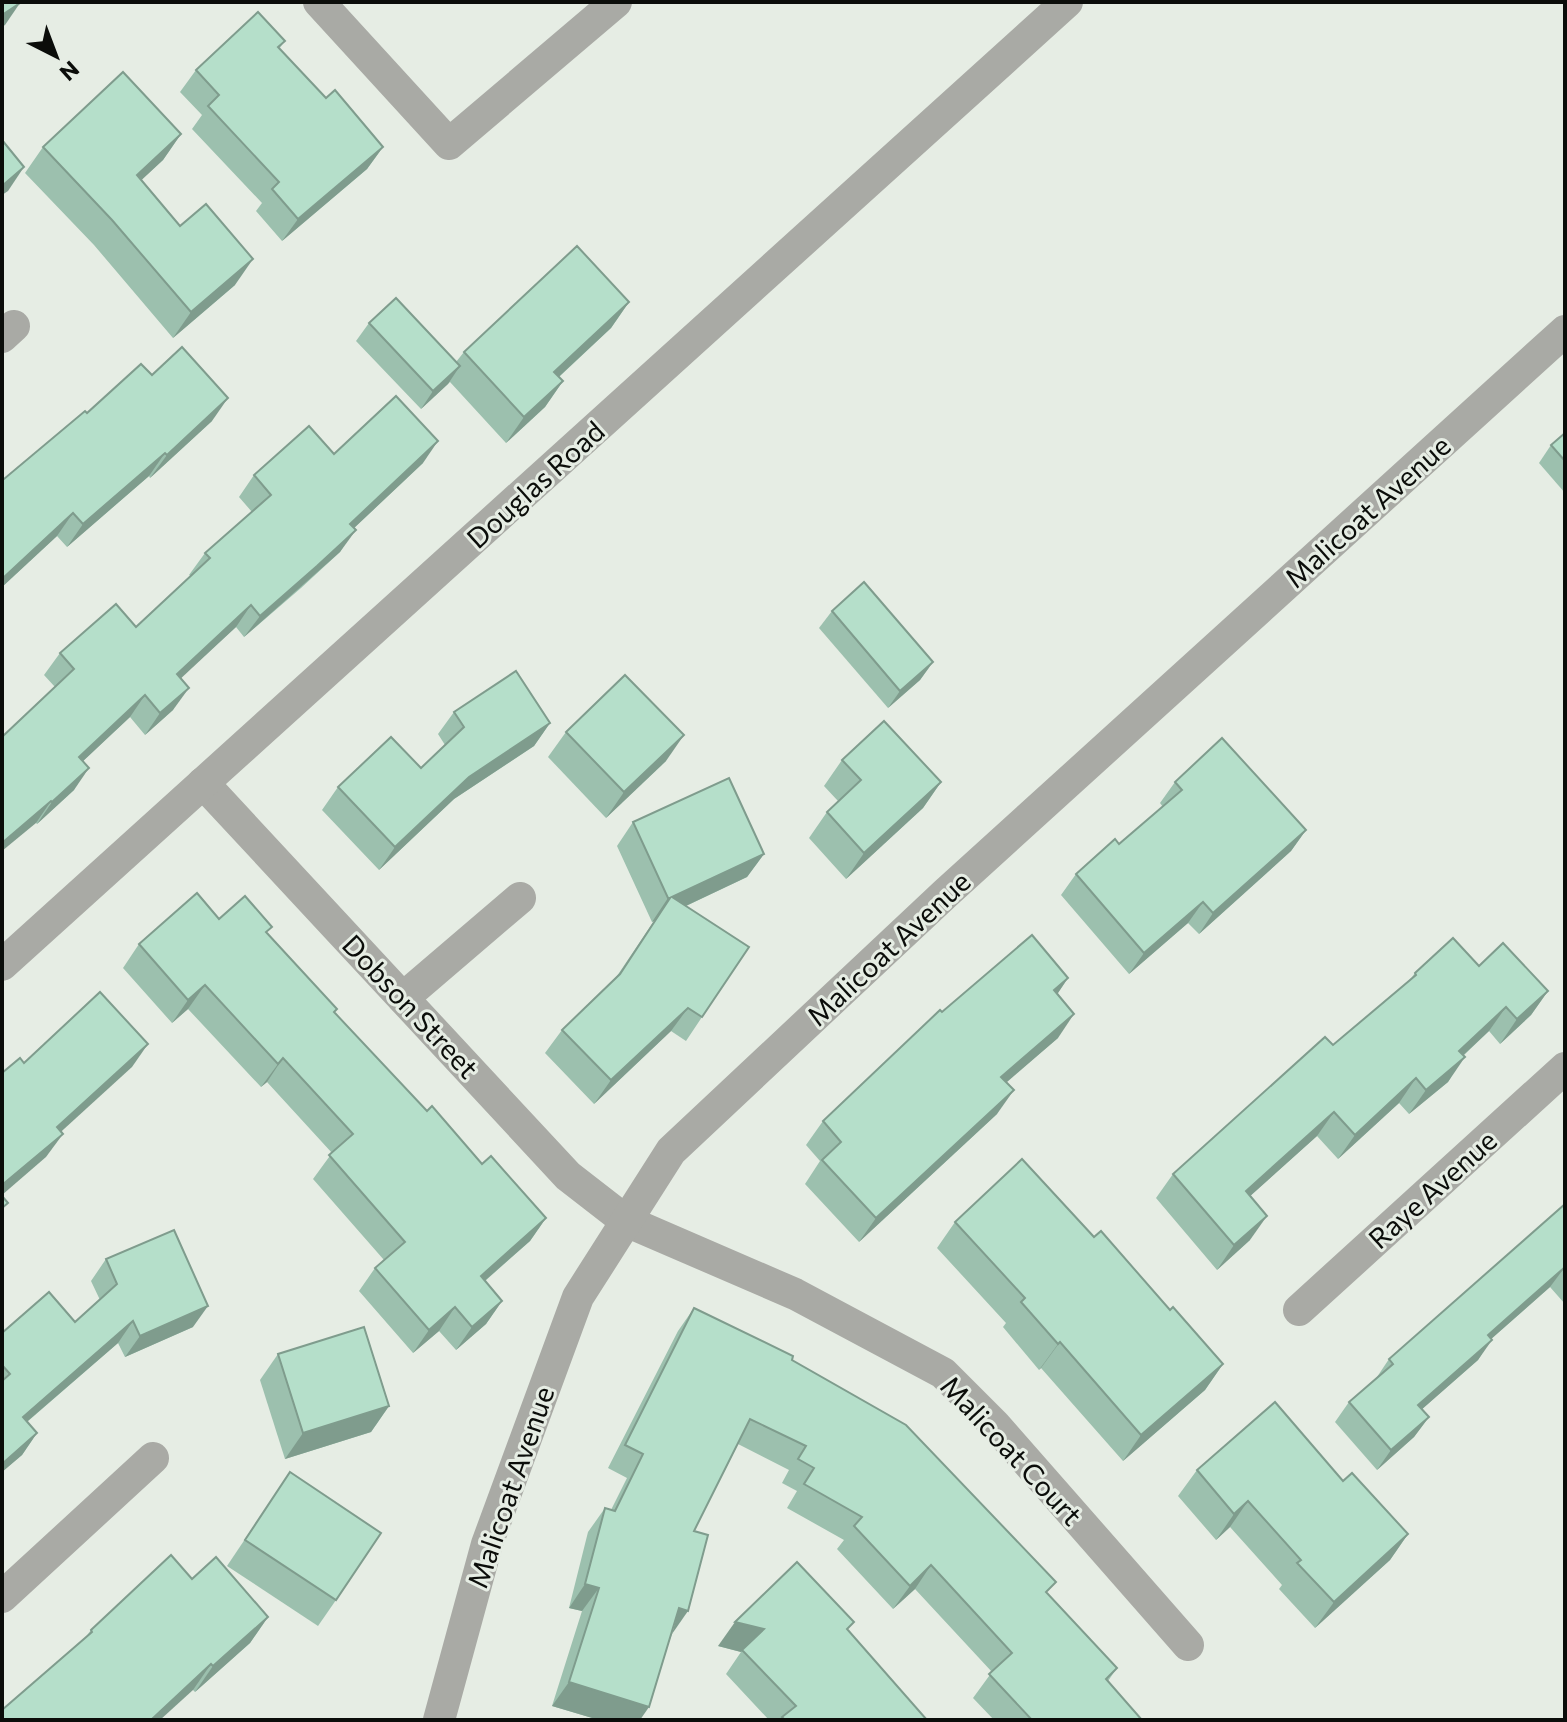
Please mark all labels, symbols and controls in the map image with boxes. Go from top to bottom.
north arrow [16,16,96,96]
text: N [55,56,85,87]
street label: Douglas Road [459,413,611,555]
street label: Malicoat Avenue [1277,428,1457,594]
street label: Malicoat Avenue [799,864,977,1032]
street label: Dobson Street [336,927,486,1085]
street label: Raye Avenue [1361,1123,1503,1255]
street label: Malicoat Court [934,1368,1090,1532]
street label: Malicoat Avenue [460,1382,560,1592]

